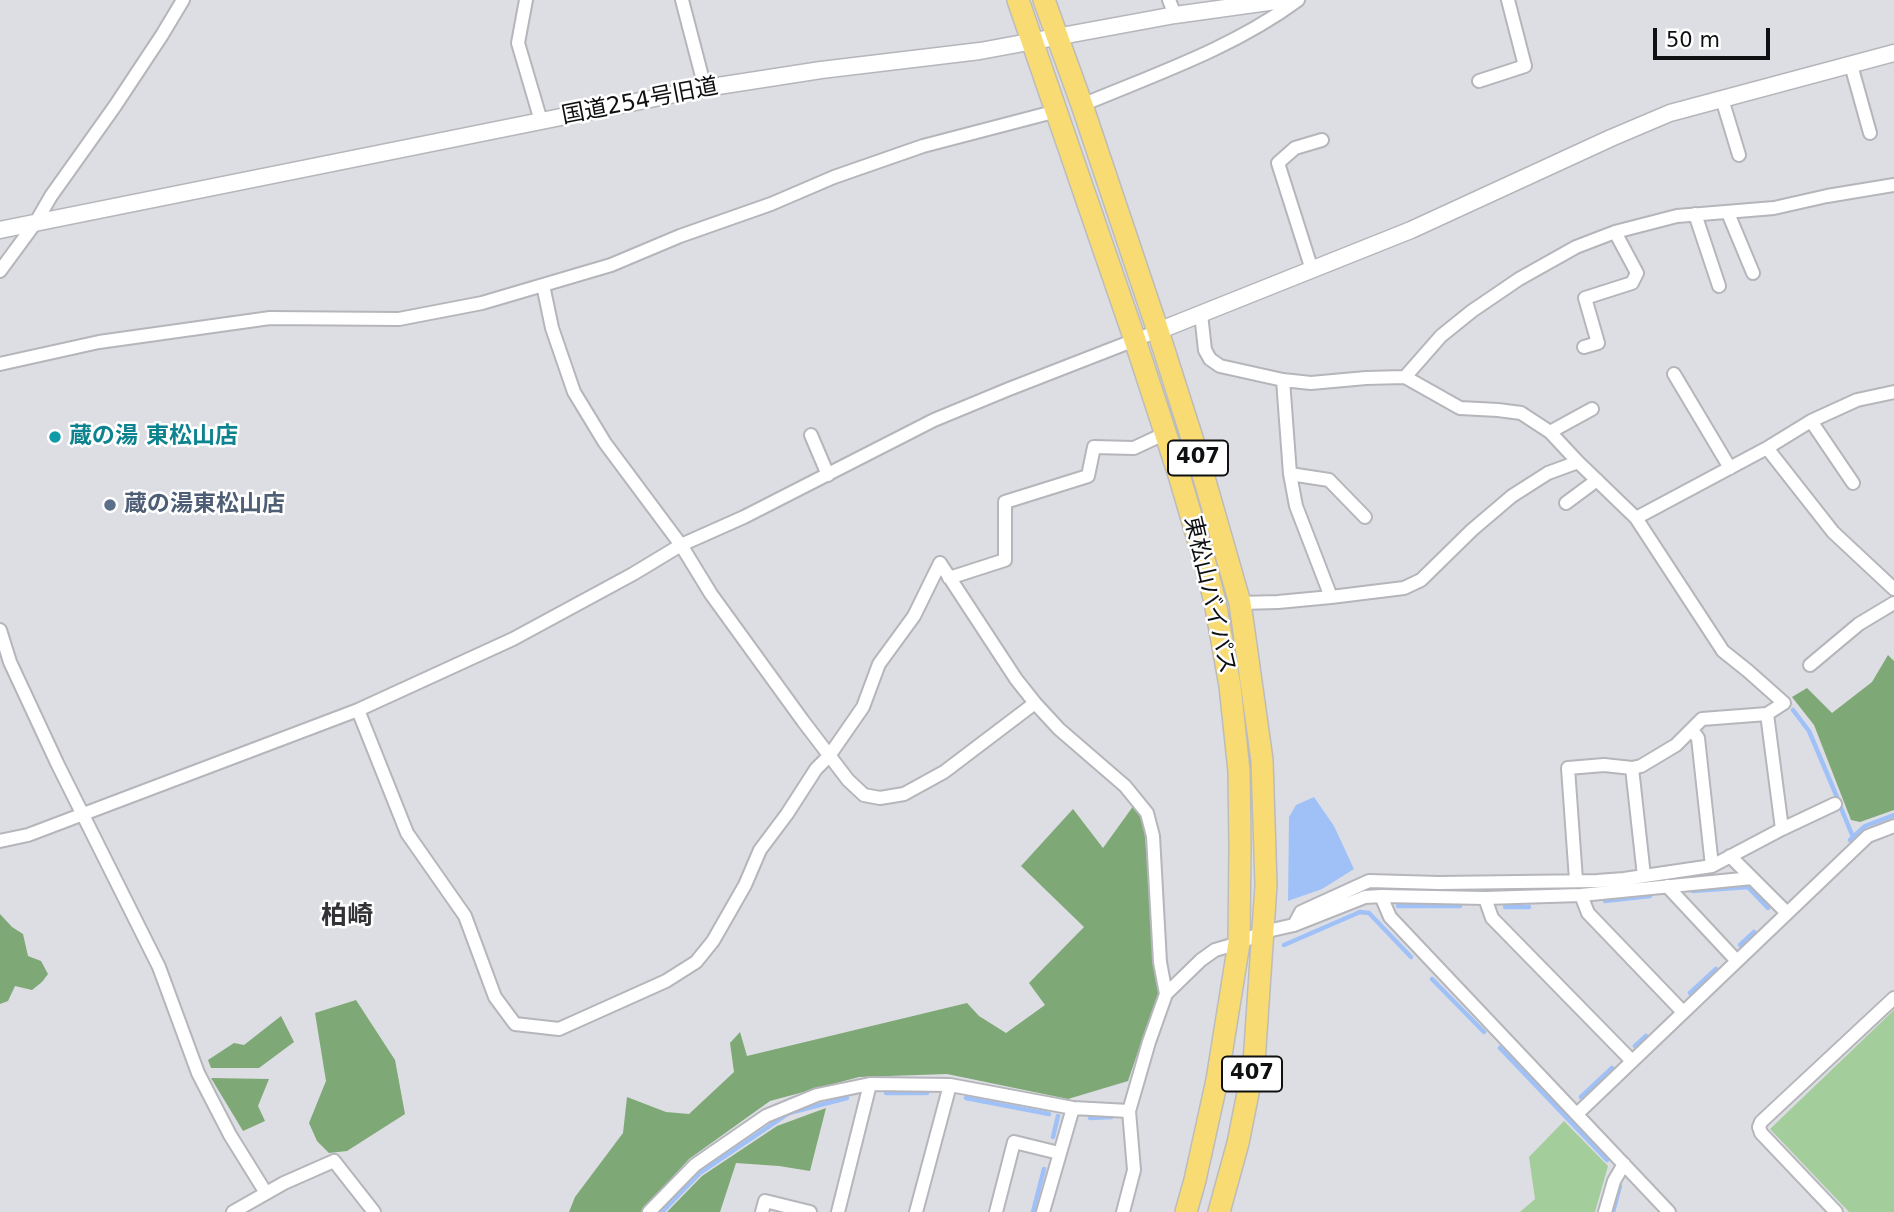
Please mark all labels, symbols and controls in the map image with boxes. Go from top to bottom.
scale bar [1656,14,1773,58]
text: 50 m [1666,28,1720,52]
street label: 国道254号旧道 [559,73,721,131]
place label: 蔵の湯 東松山店 [69,423,238,451]
marker: 蔵の湯 東松山店 [47,429,63,445]
road number: 407 [1168,440,1228,476]
place label: 蔵の湯東松山店 [124,491,285,519]
marker: 蔵の湯東松山店 [102,497,118,513]
street label: 東松山バイパス [1177,513,1241,677]
district label: 柏崎 [321,901,373,933]
road number: 407 [1222,1056,1282,1092]

